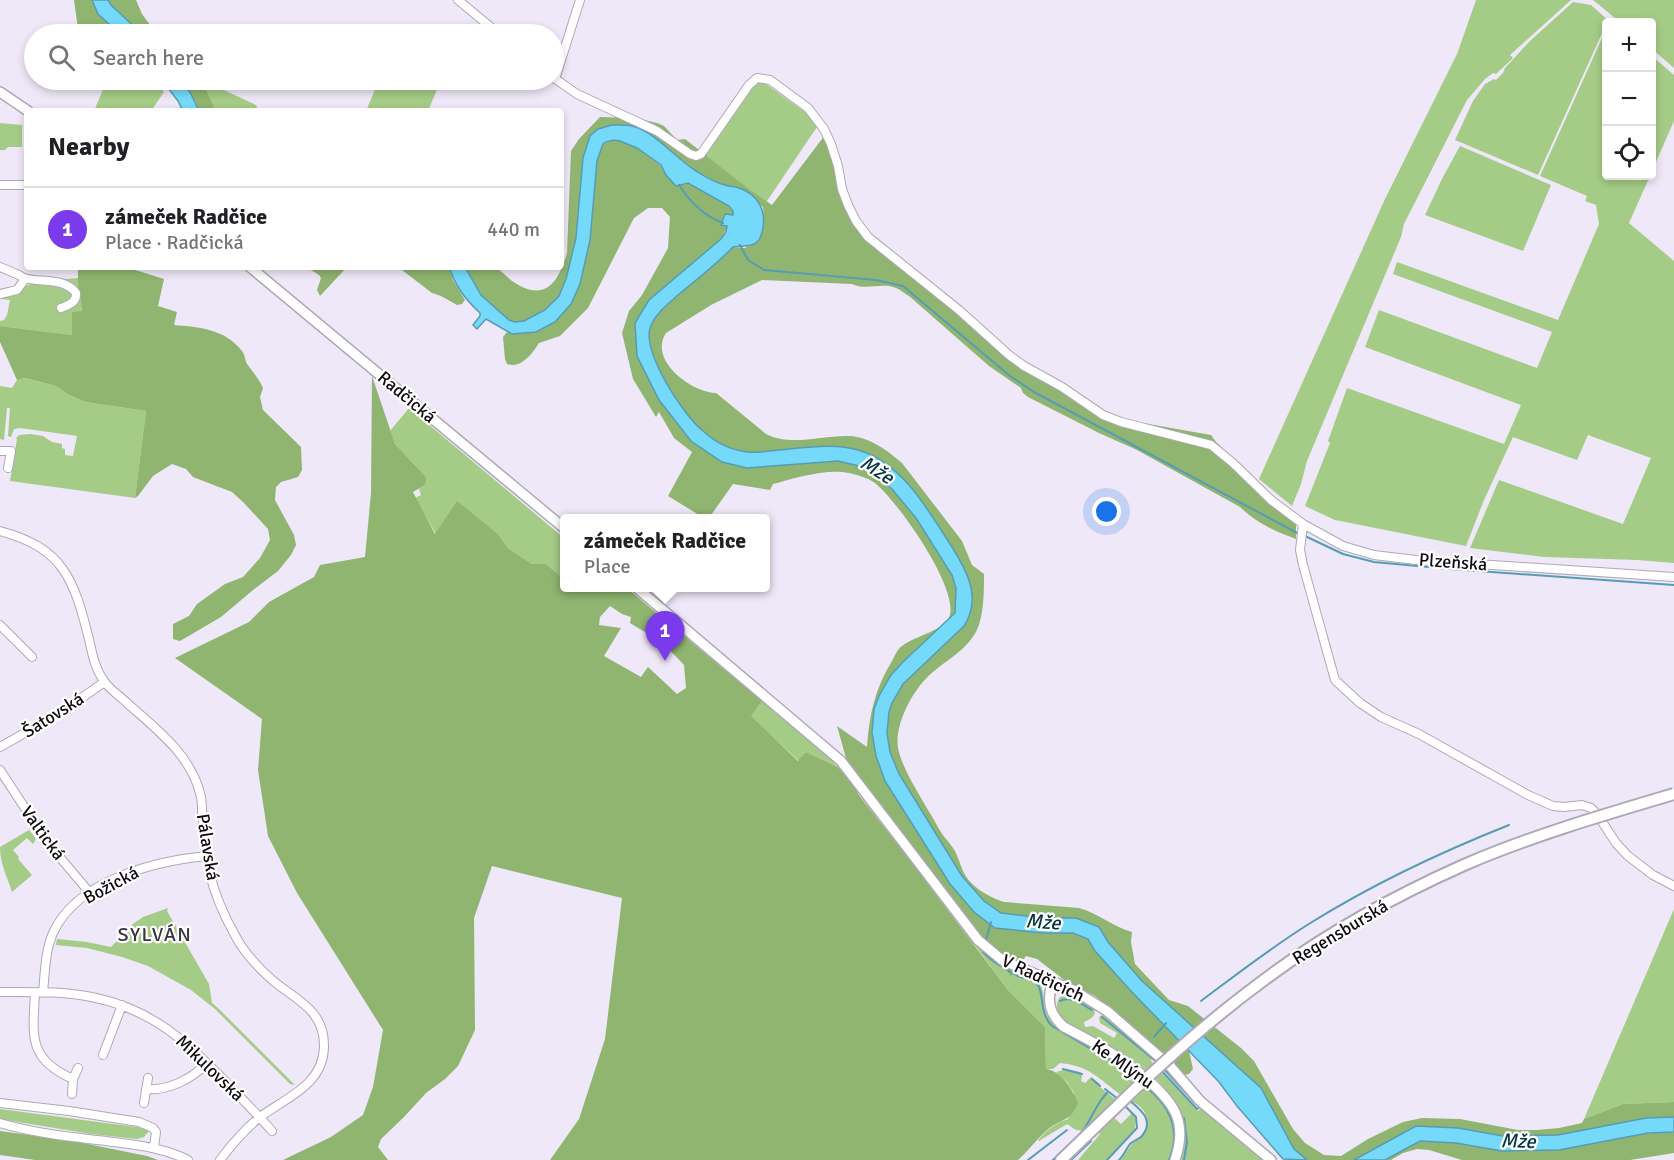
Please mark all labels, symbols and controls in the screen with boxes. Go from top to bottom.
map controls [1602,18,1656,180]
button: + [1602,18,1656,72]
search box [24,24,564,90]
icon: search [45,41,78,74]
text: Search here [93,44,204,71]
button: − [1602,72,1656,126]
button: locate [1602,126,1656,180]
text: Nearby [48,131,129,163]
text: zámeček Radčice [105,203,267,230]
text: 1 [62,217,73,242]
text: 440 m [487,217,540,242]
text: Place · Radčická [105,230,244,255]
street label: Radčická [373,366,441,428]
water label: Mže [856,450,899,490]
your location [1092,497,1121,526]
popup [560,514,770,592]
text: zámeček Radčice [584,527,746,554]
street label: Plzeňská [1418,549,1488,575]
text: Place [584,554,630,579]
pin: 1 [646,612,684,661]
street label: Šatovská [18,688,88,742]
street label: Valtická [16,802,70,864]
street label: Pálavská [192,812,224,882]
street label: Božická [80,861,142,909]
street label: Regensburská [1288,895,1392,969]
water label: Mže [1025,908,1062,936]
district label: SYLVÁN [118,922,192,947]
street label: V Radčicích [998,949,1088,1007]
street label: Mikulovská [171,1030,249,1106]
street label: Ke Mlýnu [1088,1035,1158,1093]
water label: Mže [1500,1128,1537,1154]

